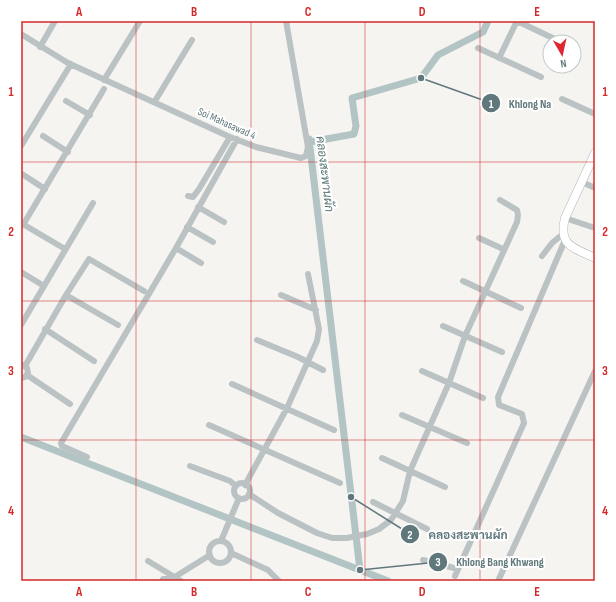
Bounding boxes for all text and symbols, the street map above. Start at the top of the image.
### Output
text: A [75,4,83,20]
text: B [191,4,197,20]
text: C [305,4,312,20]
text: D [419,4,426,20]
text: E [534,4,540,20]
north arrow [542,34,582,74]
text: N [559,57,567,70]
text: 1 [8,84,14,100]
text: 1 [602,84,608,100]
callout: Khlong Na [481,91,560,115]
text: 1 [489,97,494,112]
text: Khlong Na [509,97,551,112]
street label: Soi Mahasawad 4 [196,105,258,142]
water label: คลองสะพานผัก [312,135,337,213]
text: 2 [8,224,14,240]
text: 2 [602,224,608,240]
text: 3 [8,363,14,379]
text: 3 [602,363,608,379]
text: 4 [8,503,14,519]
text: 4 [602,503,608,519]
callout: คลองสะพานผัก [400,522,515,546]
text: 2 [407,528,413,543]
text: คลองสะพานผัก [428,528,508,543]
callout: Khlong Bang Khwang [428,550,552,574]
text: 3 [435,555,441,570]
text: Khlong Bang Khwang [456,555,544,570]
text: A [75,584,83,600]
text: B [191,584,197,600]
text: C [305,584,312,600]
text: D [419,584,426,600]
text: E [534,584,540,600]

